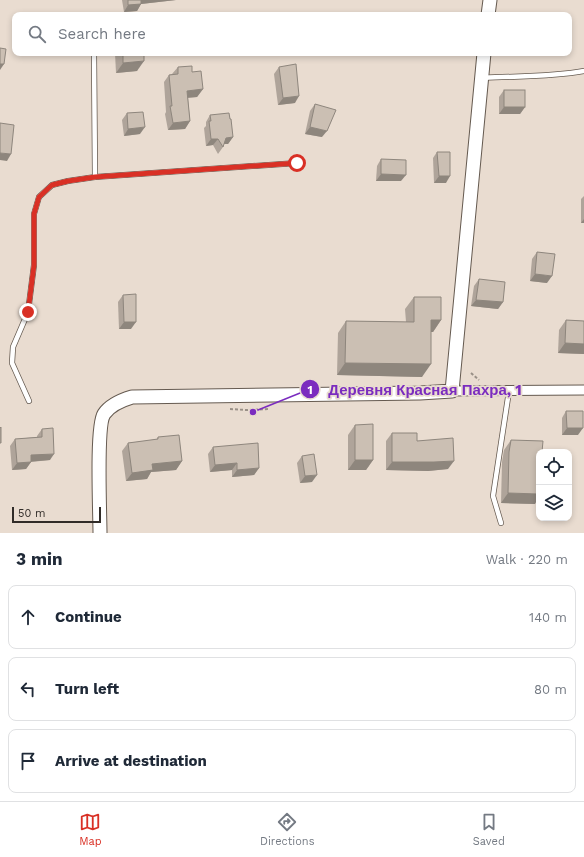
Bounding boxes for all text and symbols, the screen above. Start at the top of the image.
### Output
search box [12,12,572,56]
icon: search [26,23,48,45]
text: Search here [58,25,146,43]
route start [288,154,306,172]
route end [19,303,37,321]
callout: Деревня Красная Пахра, 1 [300,376,529,403]
text: Деревня Красная Пахра, 1 [328,381,522,399]
text: 1 [307,383,313,397]
map controls [536,449,572,521]
button: locate [536,449,572,485]
button: layers [536,485,572,521]
scale bar [12,505,101,524]
text: 50 m [18,507,45,520]
text: 3 min [16,549,62,569]
text: Walk · 220 m [486,552,568,567]
icon: ahead [17,606,39,628]
text: Continue [55,608,122,626]
text: 140 m [529,610,567,625]
icon: left [17,678,39,700]
text: Turn left [55,680,119,698]
text: 80 m [534,682,567,697]
icon: arrive [17,750,39,772]
text: Arrive at destination [55,752,207,770]
tab: Map [79,811,102,848]
tab: Directions [260,811,314,848]
tab: Saved [473,811,505,848]

